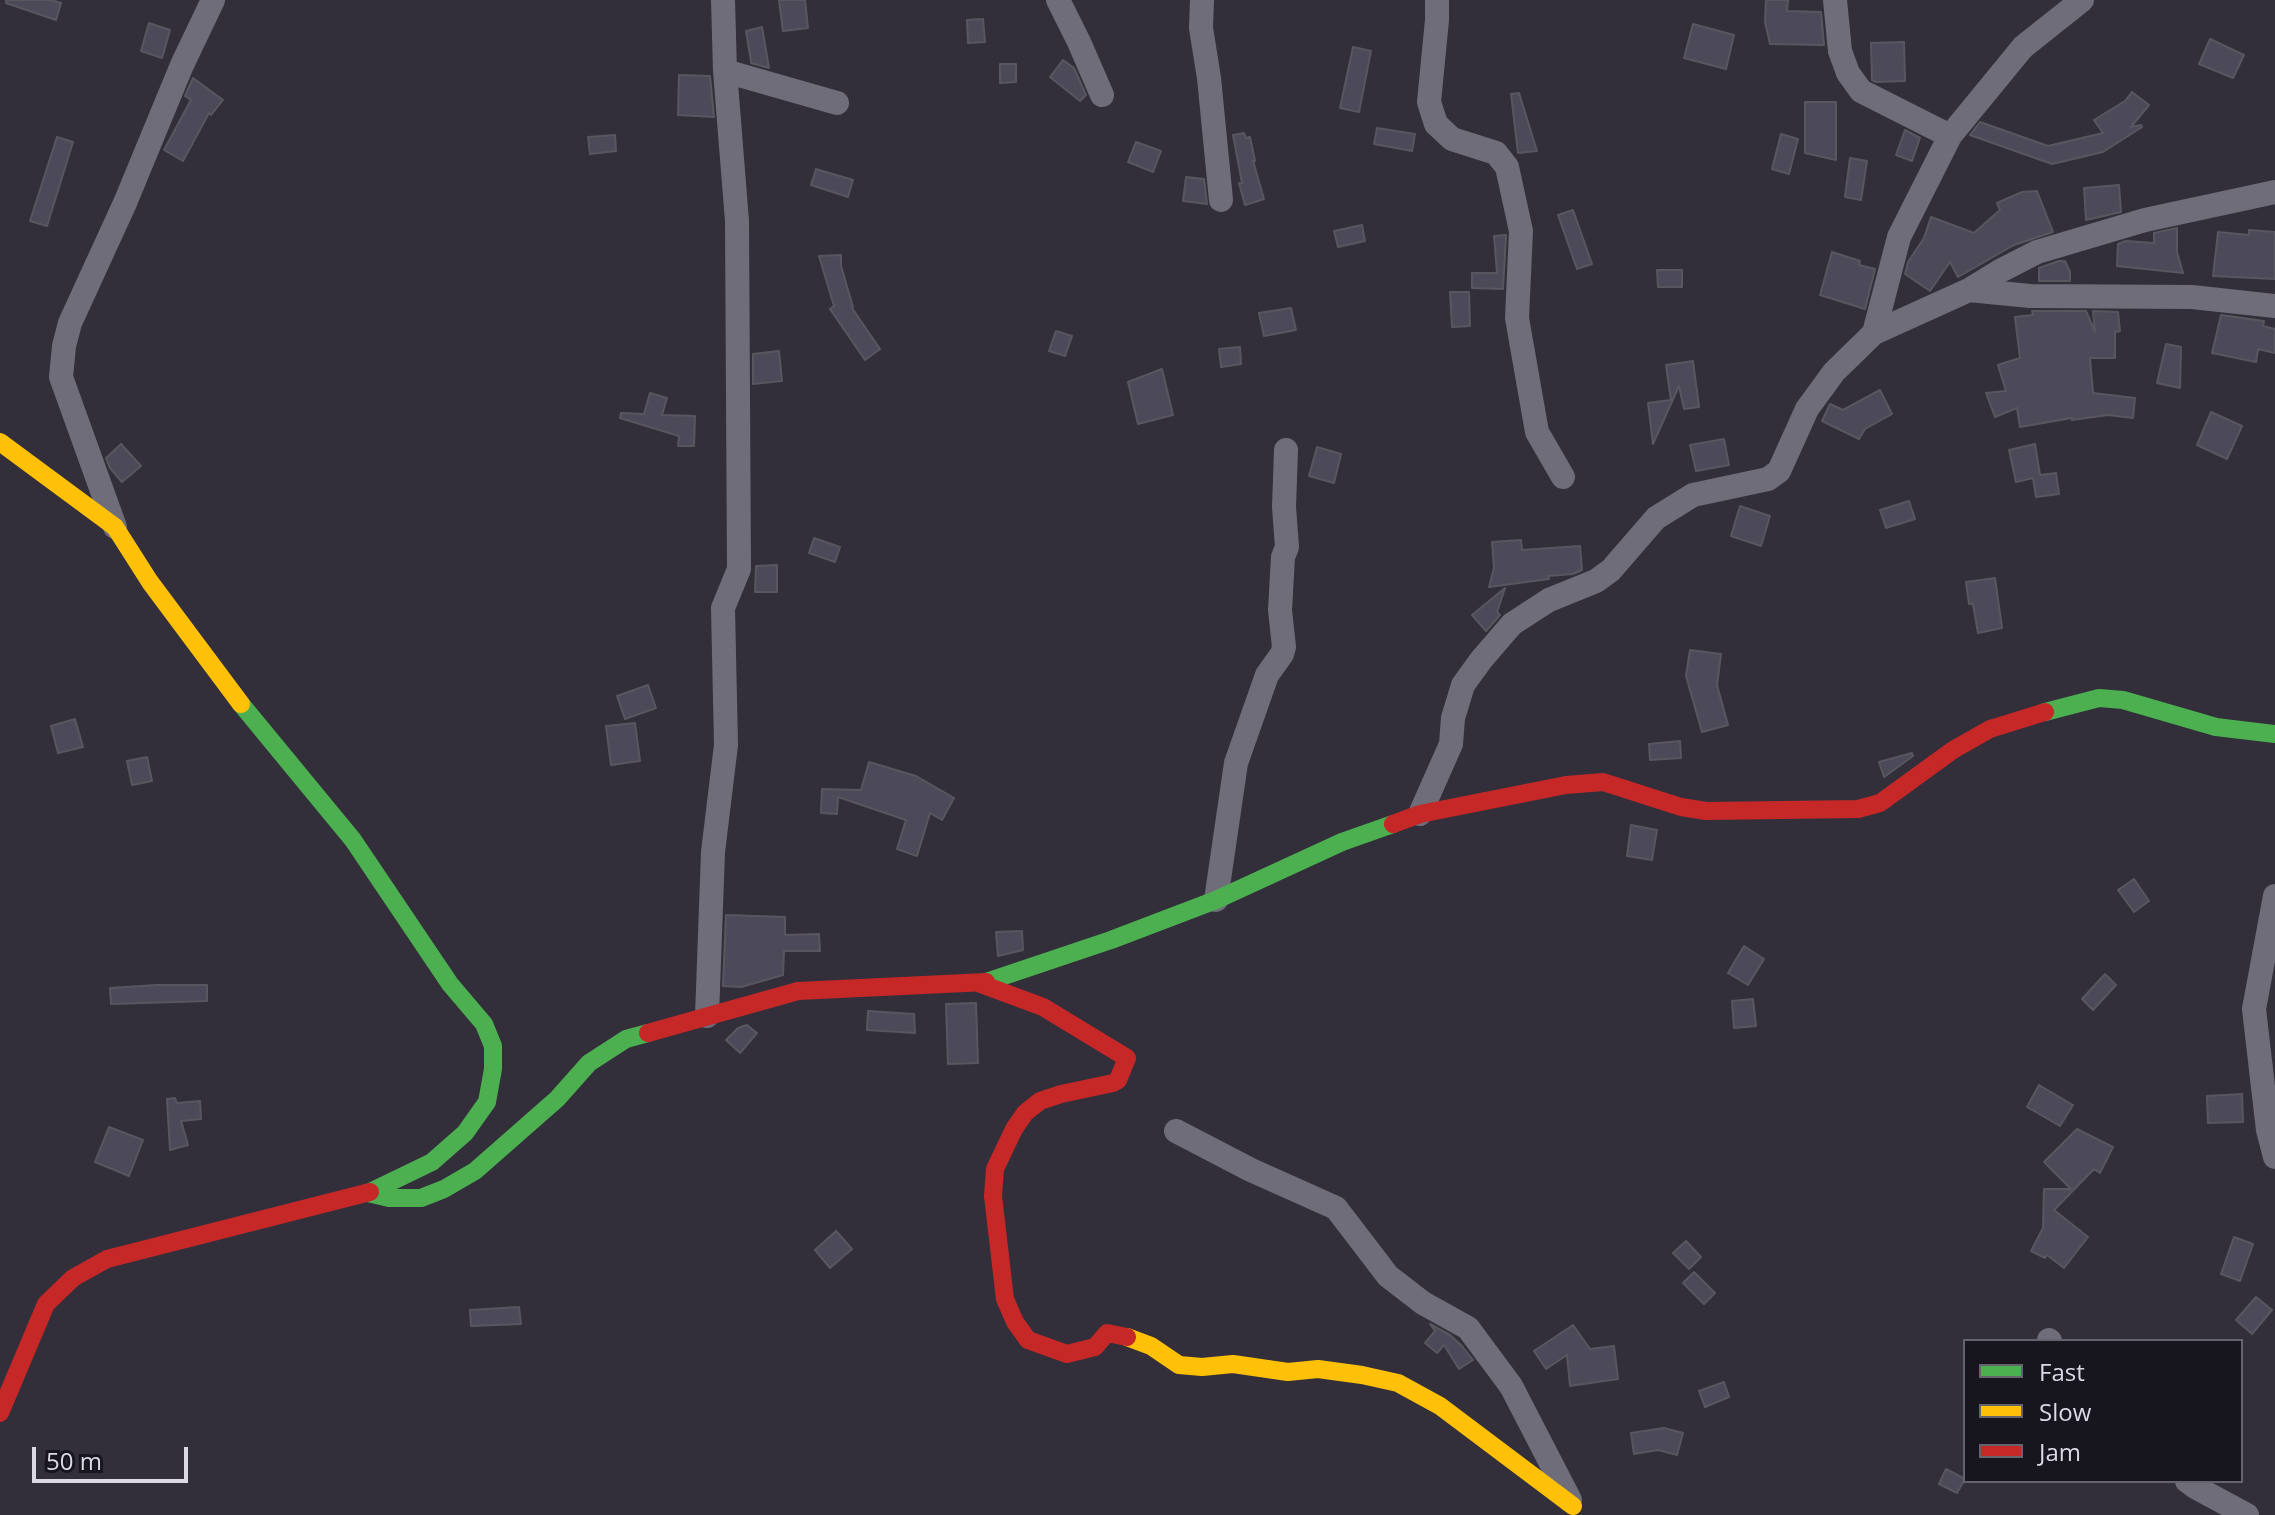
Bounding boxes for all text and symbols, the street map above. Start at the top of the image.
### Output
legend [1963,1339,2243,1483]
text: Fast [2039,1355,2085,1388]
text: Slow [2039,1395,2091,1428]
scale bar [36,1431,192,1481]
text: Jam [2039,1435,2081,1468]
text: 50 m [46,1444,102,1477]

